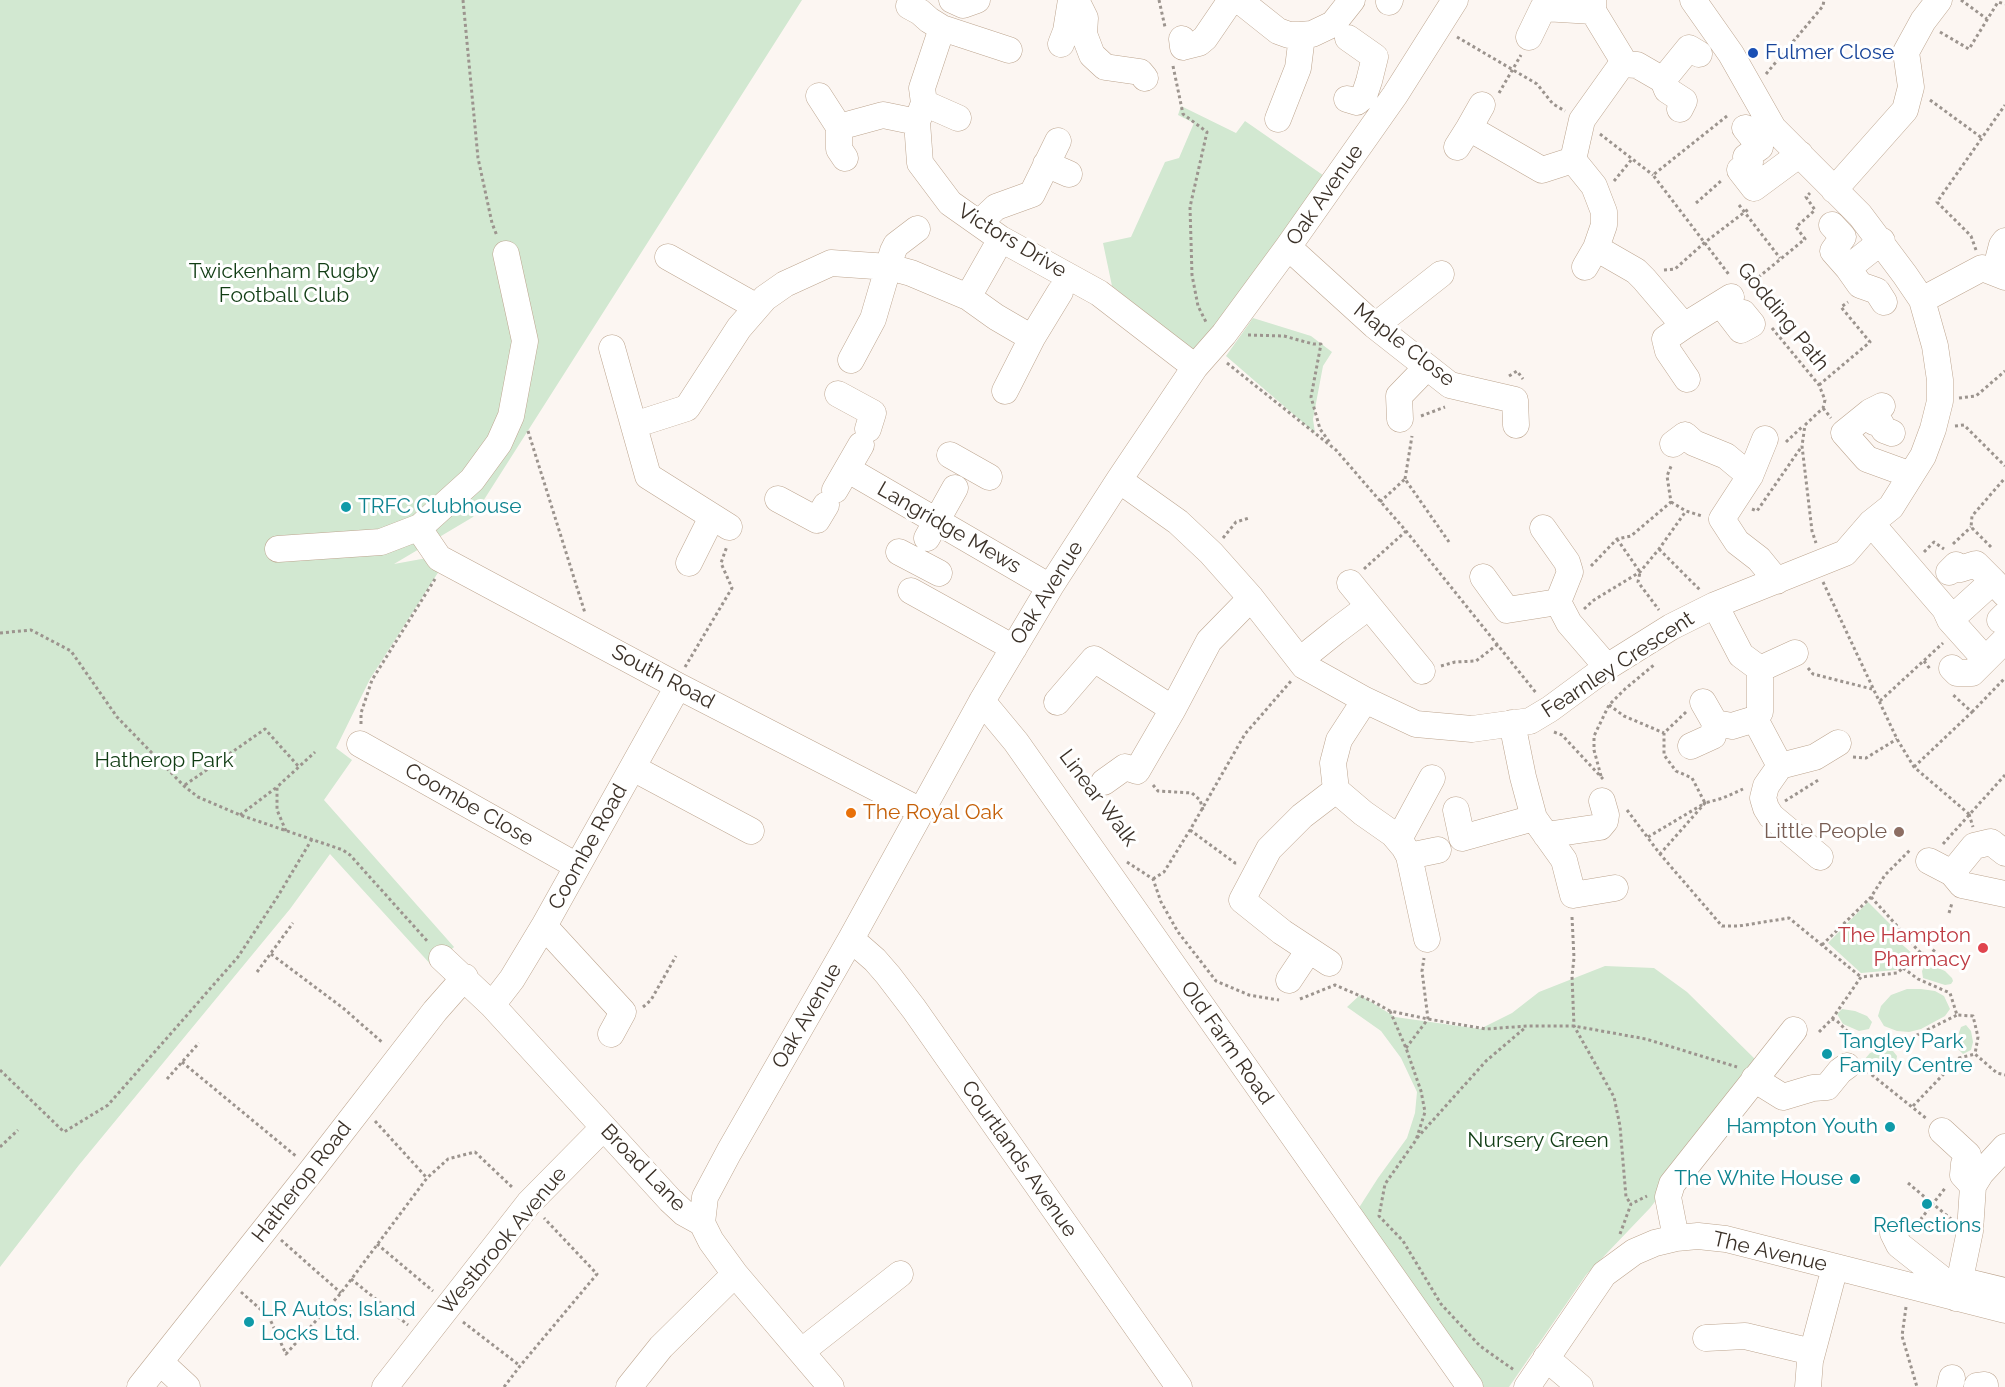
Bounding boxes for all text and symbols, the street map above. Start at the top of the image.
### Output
place label: Fulmer Close [1765,40,1894,66]
marker: Fulmer Close [1746,46,1760,60]
street label: Oak Avenue [1281,140,1369,250]
street label: Victors Drive [953,199,1071,283]
street label: Godding Path [1732,258,1834,376]
park label: Twickenham Rugby Football Club [189,259,379,309]
street label: Maple Close [1348,298,1460,392]
street label: Langridge Mews [873,477,1025,579]
place label: TRFC Clubhouse [358,494,522,520]
marker: TRFC Clubhouse [339,500,353,514]
street label: Oak Avenue [1005,537,1089,649]
street label: Fearnley Crescent [1537,606,1699,724]
street label: South Road [607,639,719,715]
street label: Linear Walk [1053,745,1143,851]
park label: Hatherop Park [94,748,234,774]
street label: Coombe Close [400,758,538,852]
street label: Coombe Road [543,780,633,914]
place label: The Royal Oak [863,800,1003,826]
marker: The Royal Oak [844,806,858,820]
place label: Little People [1764,819,1887,845]
marker: Little People [1892,825,1906,839]
place label: The Hampton Pharmacy [1838,923,1971,973]
marker: The Hampton Pharmacy [1976,941,1990,955]
street label: Oak Avenue [767,959,847,1073]
street label: Old Farm Road [1175,976,1279,1110]
place label: Tangley Park Family Centre [1839,1029,1973,1079]
marker: Tangley Park Family Centre [1820,1047,1834,1061]
street label: Courtlands Avenue [955,1076,1083,1242]
place label: Hampton Youth [1726,1114,1878,1140]
street label: Hatherop Road [247,1116,357,1248]
street label: Broad Lane [595,1119,691,1217]
marker: Hampton Youth [1883,1120,1897,1134]
park label: Nursery Green [1467,1128,1609,1154]
street label: Westbrook Avenue [434,1162,572,1320]
place label: The White House [1674,1166,1843,1192]
marker: The White House [1848,1172,1862,1186]
marker: Reflections [1920,1197,1934,1211]
place label: Reflections [1873,1213,1981,1239]
street label: The Avenue [1710,1227,1830,1277]
place label: LR Autos; Island Locks Ltd. [261,1297,416,1347]
marker: LR Autos; Island Locks Ltd. [242,1315,256,1329]

